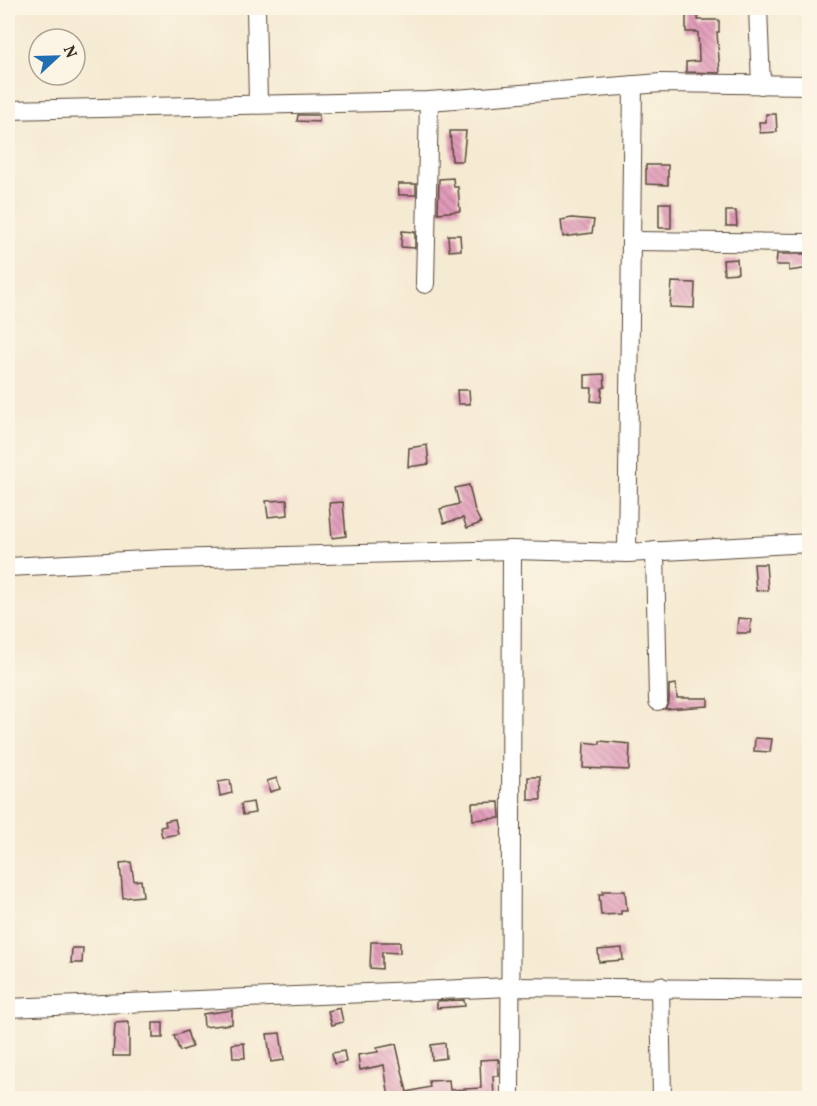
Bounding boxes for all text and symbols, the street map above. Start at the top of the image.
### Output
north arrow [27,27,87,87]
text: N [57,43,82,62]

